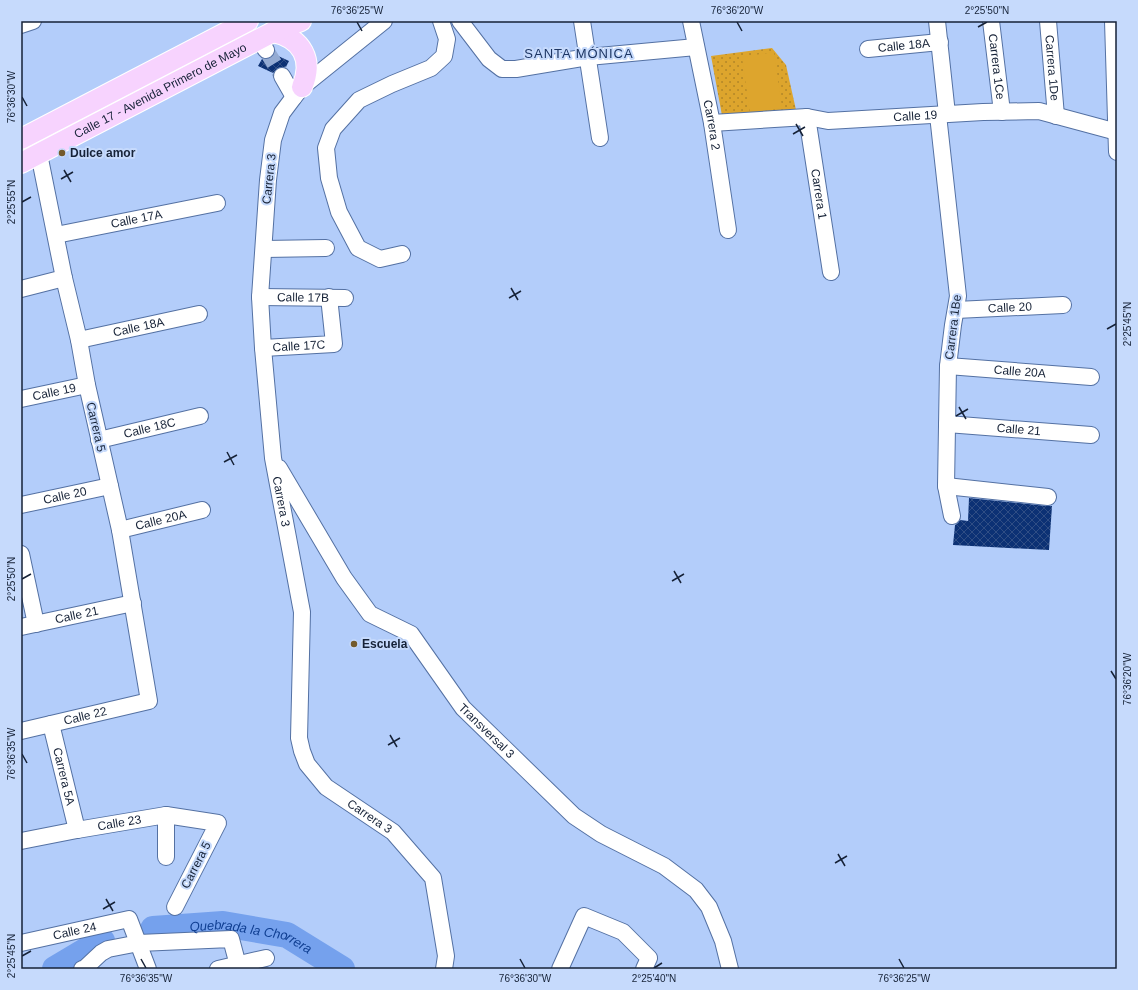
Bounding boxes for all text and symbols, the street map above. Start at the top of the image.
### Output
text: 76°36'25"W [331,5,384,16]
text: 76°36'20"W [711,5,764,16]
text: 2°25'50"N [965,5,1009,16]
street label: Carrera 1Ce [986,33,1007,101]
street label: Carrera 1De [1042,34,1062,102]
street label: Calle 18A [877,36,930,55]
street label: Calle 17 - Avenida Primero de Mayo [72,40,249,141]
district label: SANTA MÓNICA [524,46,634,61]
text: 76°36'30"W [6,70,17,123]
street label: Carrera 2 [700,99,723,151]
street label: Calle 19 [893,108,938,124]
place label: Dulce amor [70,146,136,160]
marker: Dulce amor [57,148,67,158]
street label: Carrera 3 [259,153,279,205]
street label: Carrera 1 [808,168,830,221]
text: 2°25'55"N [6,180,17,224]
street label: Calle 17A [109,207,163,231]
street label: Calle 17B [277,290,329,305]
street label: Carrera 1Be [942,293,964,360]
street label: Calle 20 [988,299,1033,316]
text: 2°25'45"N [1122,302,1133,346]
street label: Calle 18A [112,315,166,339]
street label: Calle 17C [272,337,326,354]
street label: Calle 20A [993,363,1046,381]
street label: Calle 19 [31,380,78,403]
street label: Carrera 5 [83,401,109,454]
street label: Calle 18C [122,415,177,441]
street label: Calle 21 [996,421,1042,438]
street label: Carrera 3 [270,475,293,528]
street label: Calle 20 [42,484,88,507]
street label: Calle 20A [134,507,188,533]
text: 2°25'50"N [6,557,17,601]
street label: Calle 21 [54,604,100,627]
place label: Escuela [362,637,408,651]
marker: Escuela [349,639,359,649]
text: 76°36'20"W [1122,652,1133,705]
street label: Transversal 3 [456,701,518,761]
street label: Calle 22 [62,704,109,728]
text: 76°36'35"W [6,727,17,780]
street label: Carrera 5A [50,746,78,807]
street label: Carrera 3 [345,796,395,836]
street label: Calle 23 [96,812,143,833]
street label: Carrera 5 [178,839,214,891]
water label: Quebrada la Chorrera [189,917,315,957]
street label: Calle 24 [52,919,98,943]
text: 2°25'45"N [6,934,17,978]
text: 76°36'35"W [120,973,173,984]
text: 76°36'30"W [499,973,552,984]
text: 2°25'40"N [632,973,676,984]
text: 76°36'25"W [878,973,931,984]

